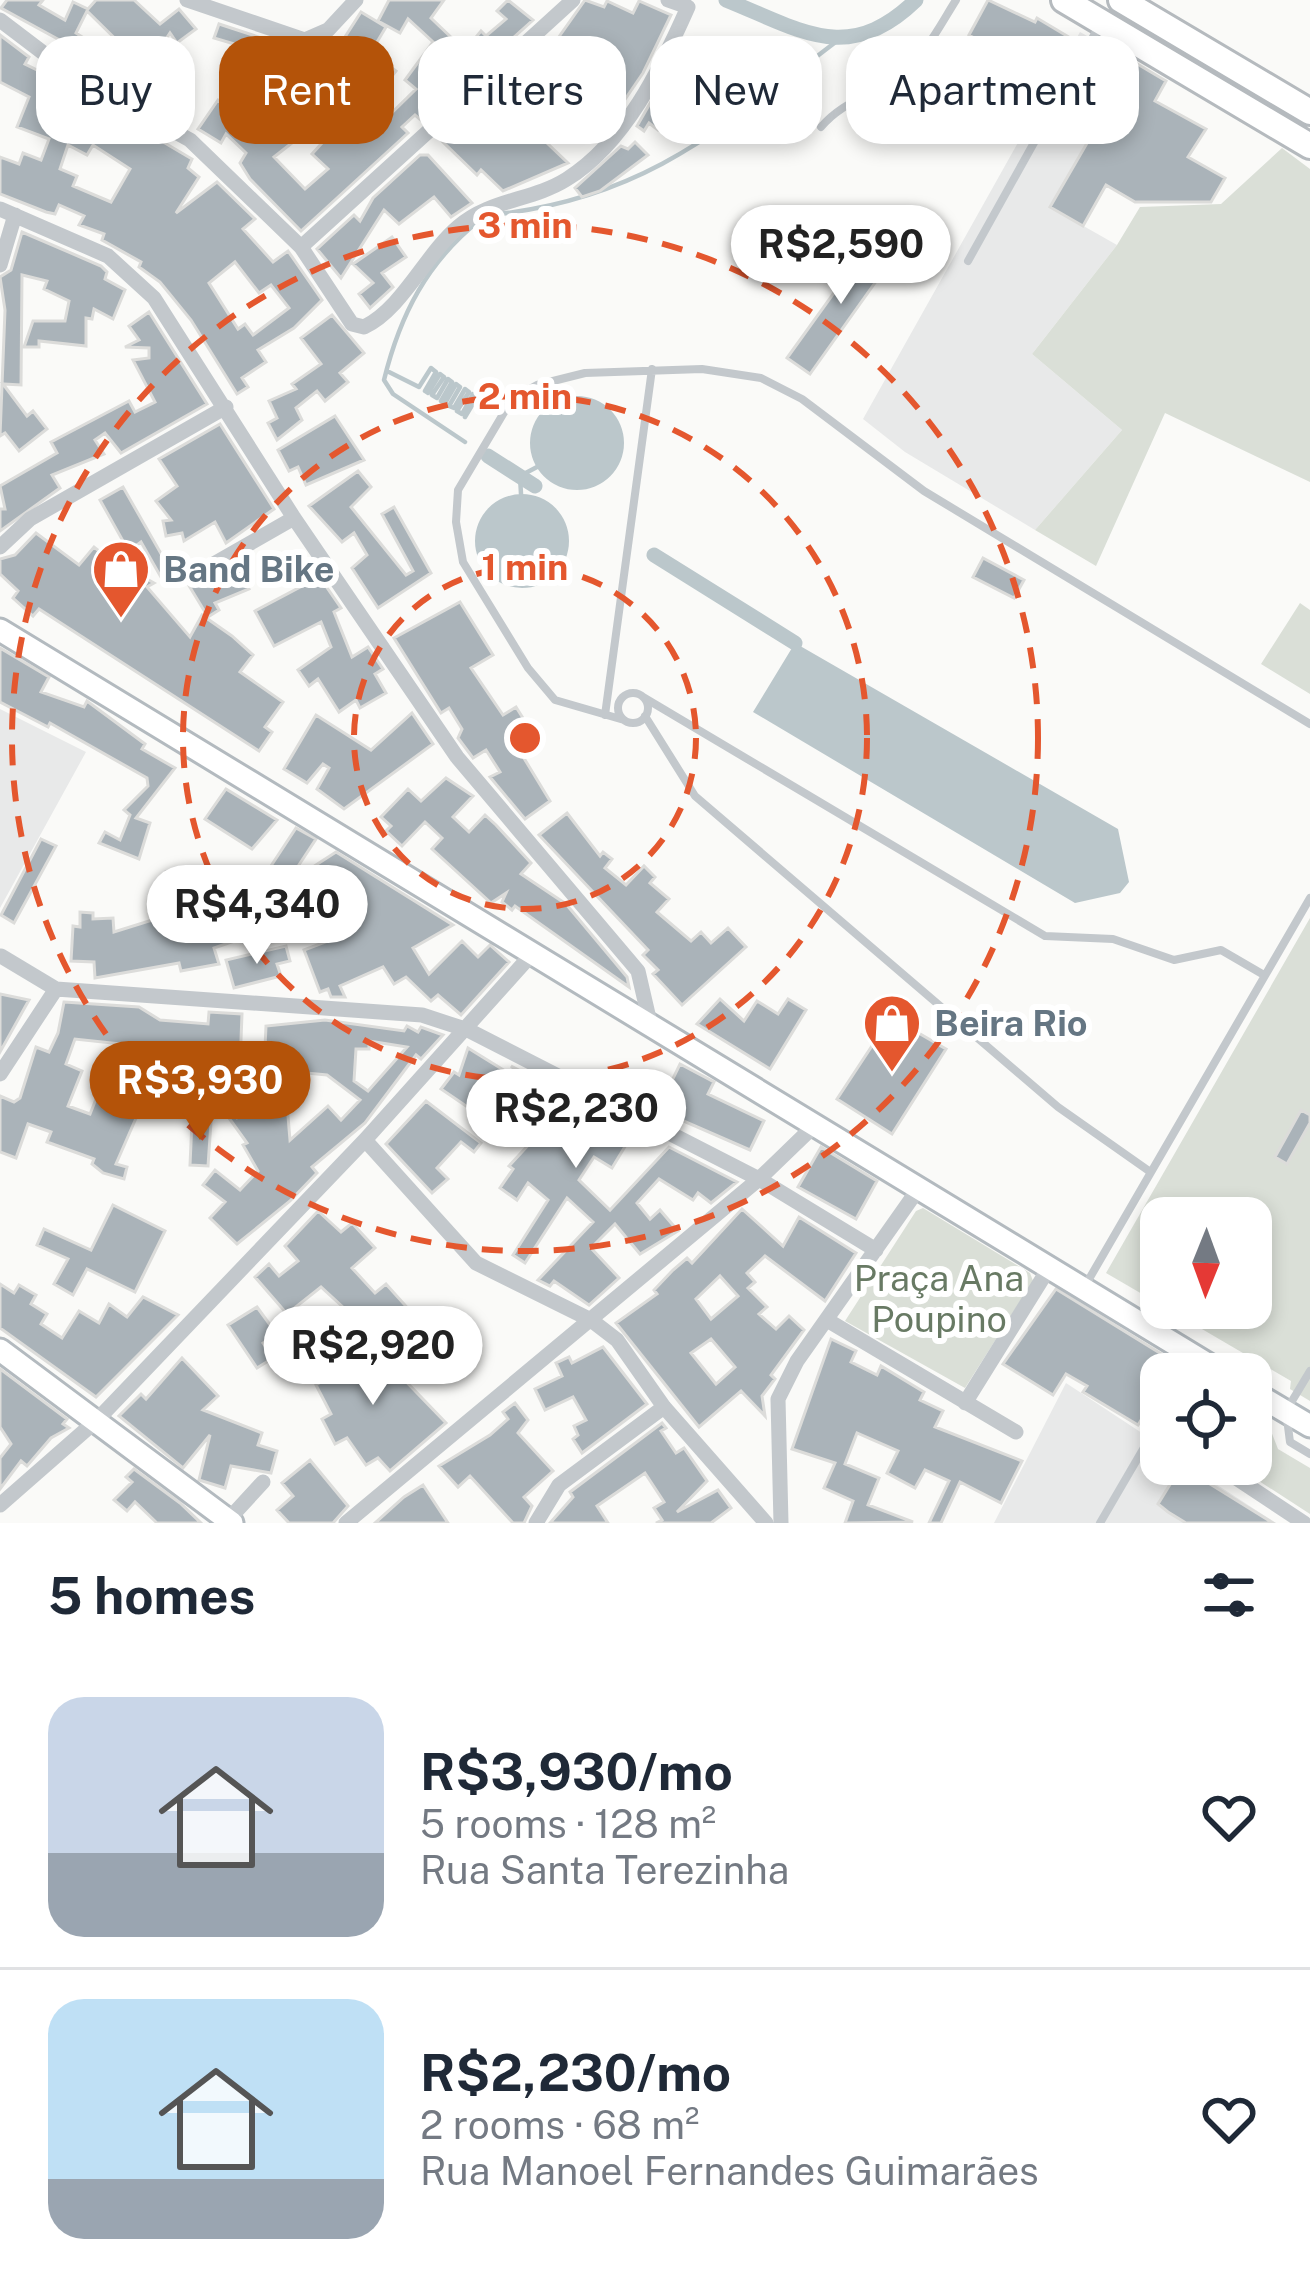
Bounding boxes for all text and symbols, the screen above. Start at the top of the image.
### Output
chip: Buy [36,36,195,144]
chip: Rent [219,36,394,144]
chip: Filters [418,36,626,144]
chip: New [650,36,822,144]
chip: Apartment [846,36,1139,144]
text: 3 min [477,204,573,246]
pin: R$2,590 [730,205,952,307]
text: R$2,590 [758,221,924,267]
text: 2 min [478,375,572,417]
shop icon: Band Bike [90,538,152,620]
text: 1 min [482,546,568,588]
place label: Band Bike [163,548,334,590]
centre of rings [504,717,546,759]
pin: R$4,340 [146,865,368,967]
text: R$4,340 [174,881,340,927]
shop icon: Beira Rio [861,992,923,1074]
place label: Beira Rio [934,1002,1088,1044]
pin: R$3,930 [89,1041,311,1143]
text: R$3,930 [117,1057,283,1103]
pin: R$2,230 [465,1069,687,1171]
text: R$2,230 [493,1085,659,1131]
north arrow [1140,1197,1272,1329]
map controls [1140,1197,1272,1485]
park label: Praça Ana Poupino [854,1257,1024,1340]
pin: R$2,920 [262,1306,484,1408]
text: R$2,920 [291,1322,455,1368]
button: locate [1140,1353,1272,1485]
icon: filters [1196,1562,1262,1628]
text: 5 homes [48,1566,255,1625]
text: R$3,930/mo [420,1742,733,1801]
icon: home [144,1745,288,1889]
icon: heart [1196,1784,1262,1850]
text: 5 rooms · 128 m² [420,1801,716,1847]
text: Rua Santa Terezinha [420,1847,789,1893]
text: R$2,230/mo [420,2043,731,2102]
icon: home [144,2047,288,2191]
icon: heart [1196,2086,1262,2152]
text: 2 rooms · 68 m² [420,2102,699,2148]
text: Rua Manoel Fernandes Guimarães [420,2148,1039,2194]

